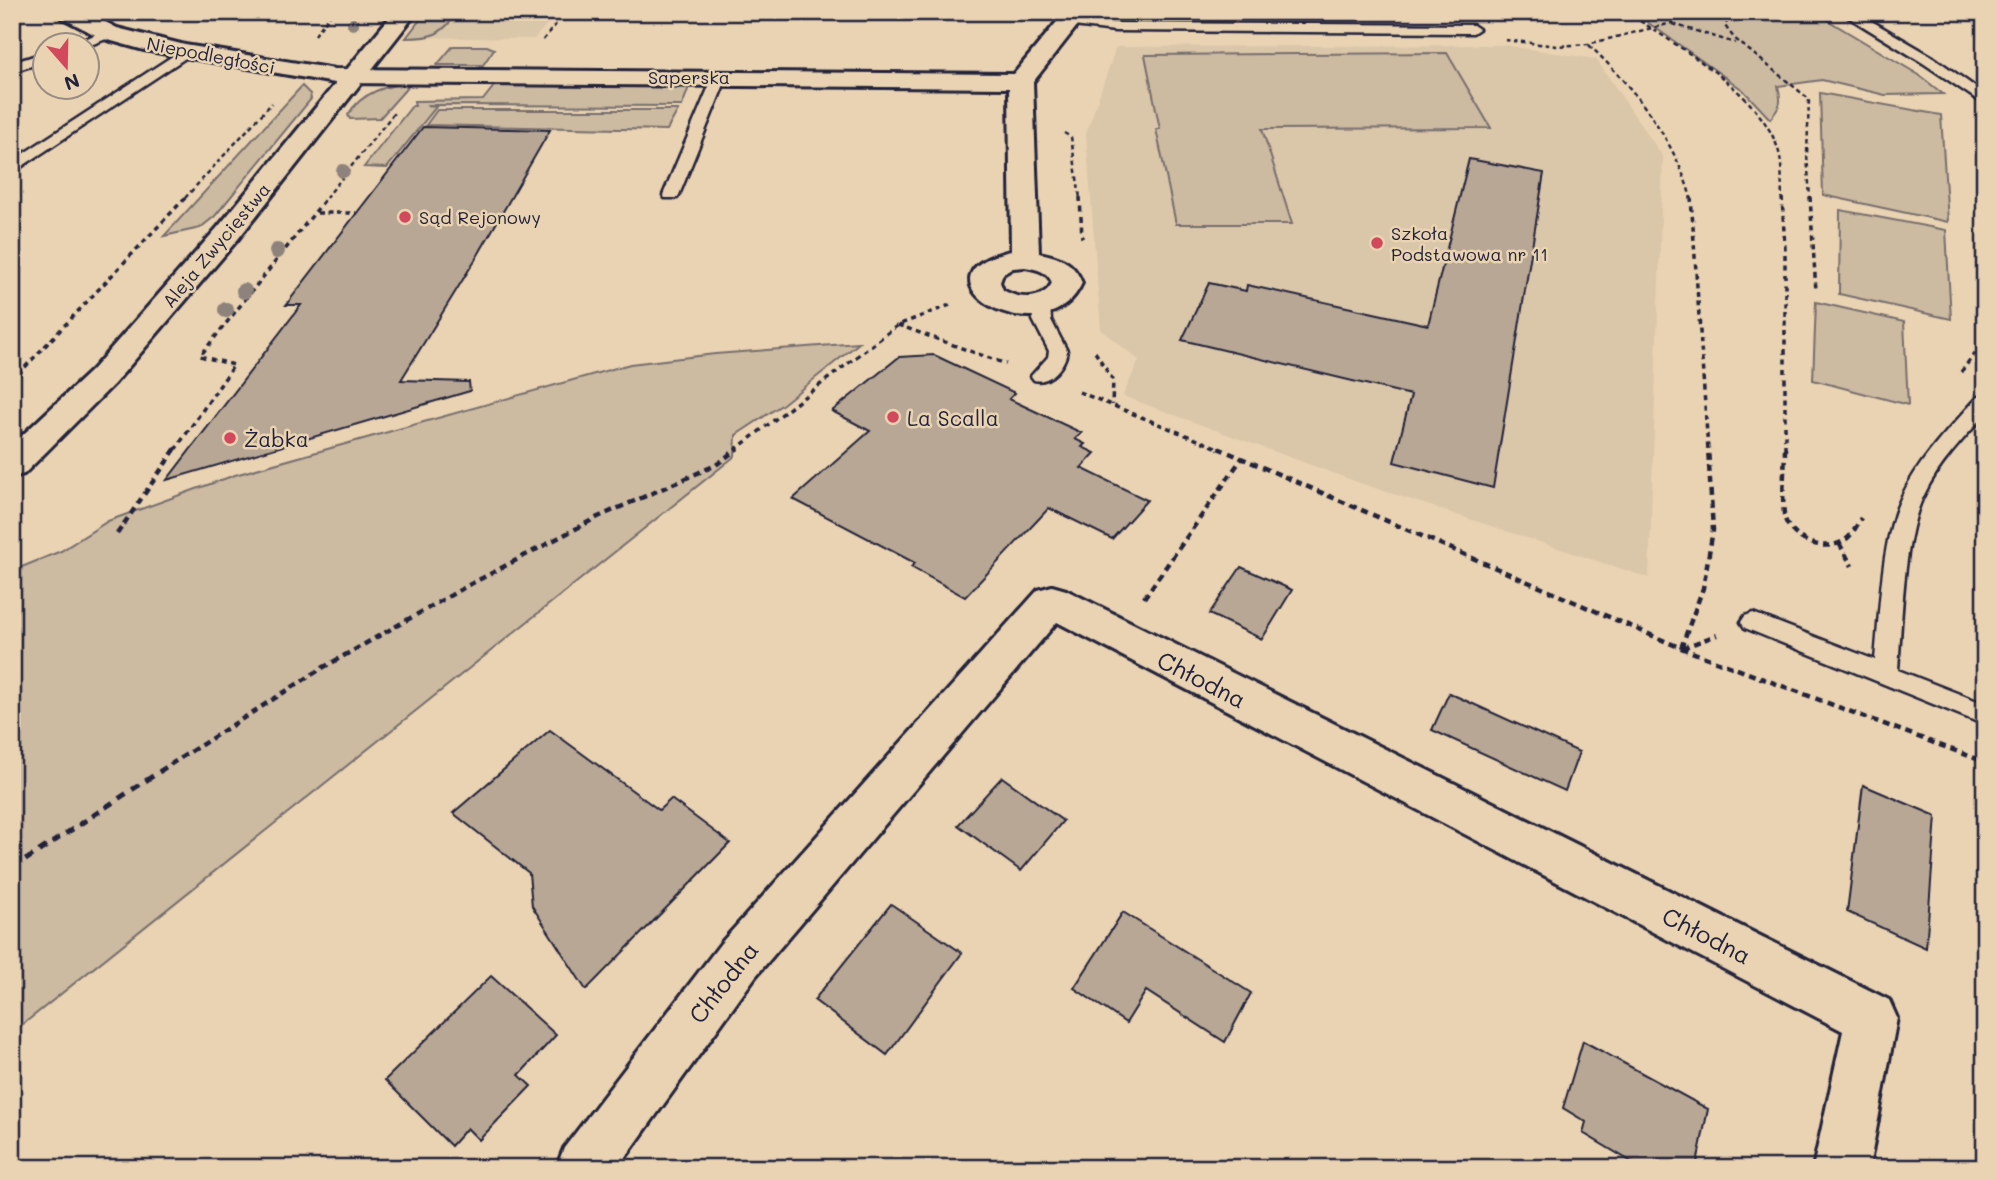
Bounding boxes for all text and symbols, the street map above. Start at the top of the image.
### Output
street label: Niepodległości [145,31,277,79]
north arrow [32,32,102,102]
street label: Saperska [648,65,730,89]
text: N [61,68,83,97]
street label: Aleja Zwycięstwa [157,178,275,312]
place label: Sąd Rejonowy [419,205,541,229]
marker: Sąd Rejonowy [397,209,413,225]
place label: Szkoła Podstawowa nr 11 [1391,221,1548,266]
marker: Szkoła Podstawowa nr 11 [1369,235,1385,251]
place label: La Scalla [907,404,999,431]
marker: La Scalla [885,409,901,425]
place label: Żabka [244,425,309,452]
marker: Żabka [222,430,238,446]
street label: Chłodna [1152,643,1252,715]
street label: Chłodna [1657,899,1757,971]
street label: Chłodna [681,935,765,1029]

